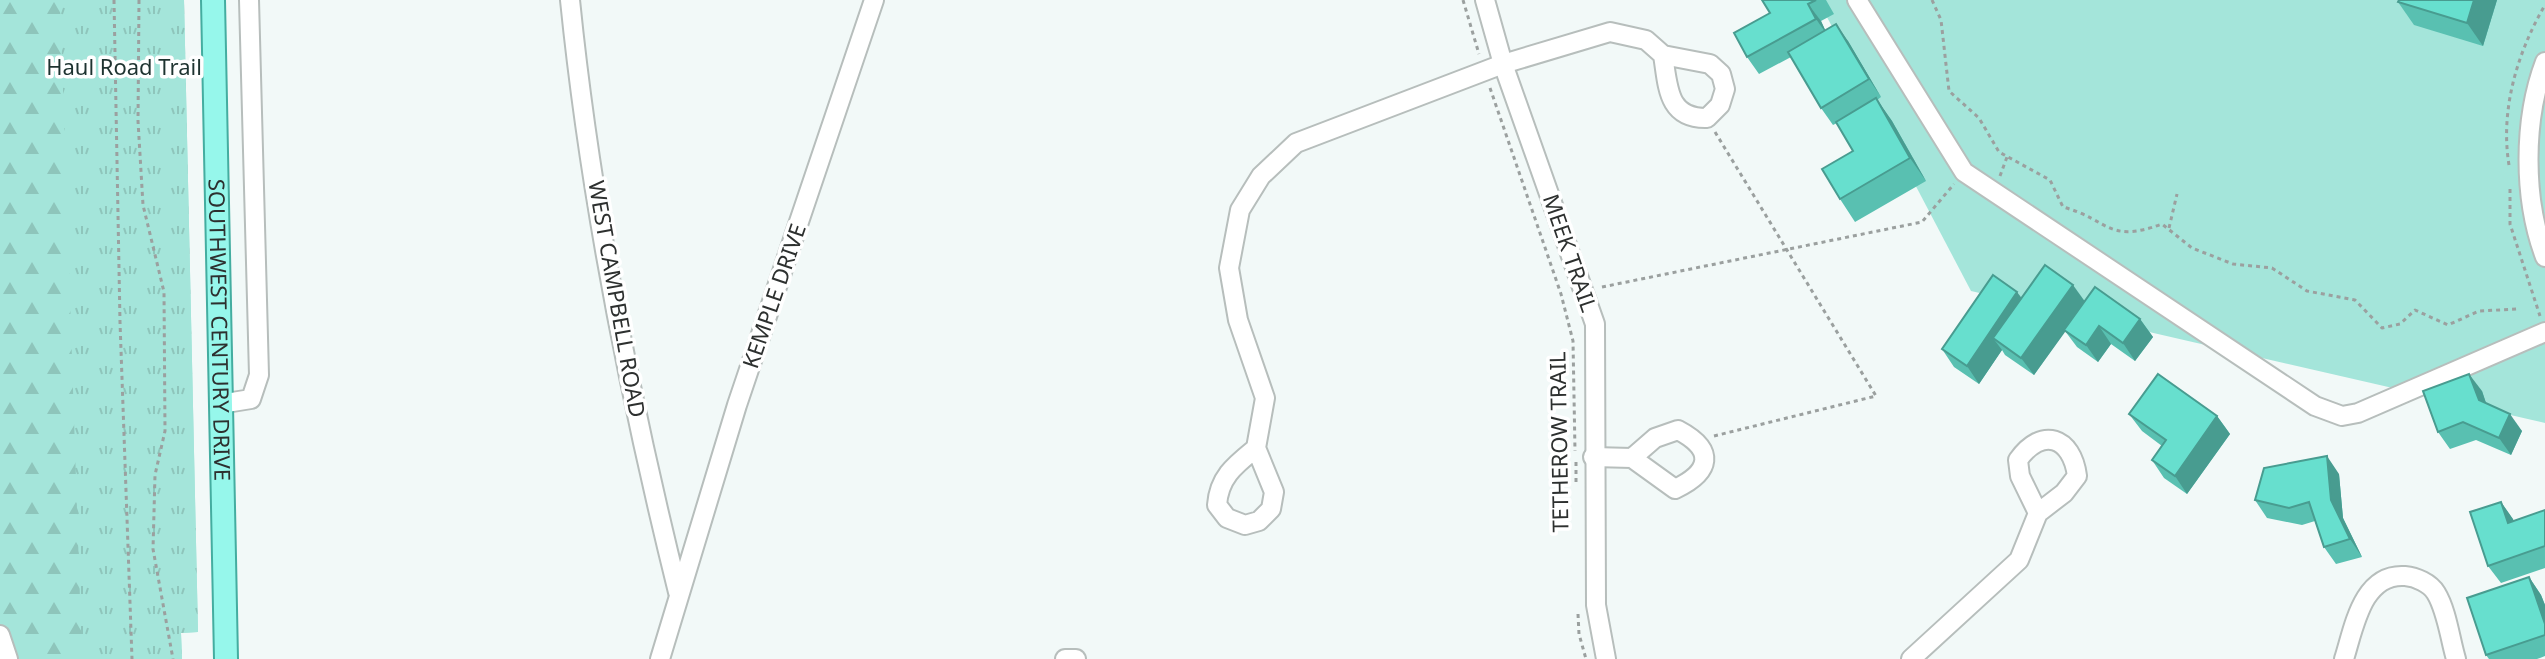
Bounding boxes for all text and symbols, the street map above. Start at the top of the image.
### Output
park label: Haul Road Trail [46,51,202,81]
street label: SOUTHWEST CENTURY DRIVE [203,178,238,481]
street label: WEST CAMPBELL ROAD [582,178,654,420]
street label: MEEK TRAIL [1537,190,1605,316]
street label: KEMPLE DRIVE [734,219,812,372]
street label: TETHEROW TRAIL [1541,351,1575,533]

